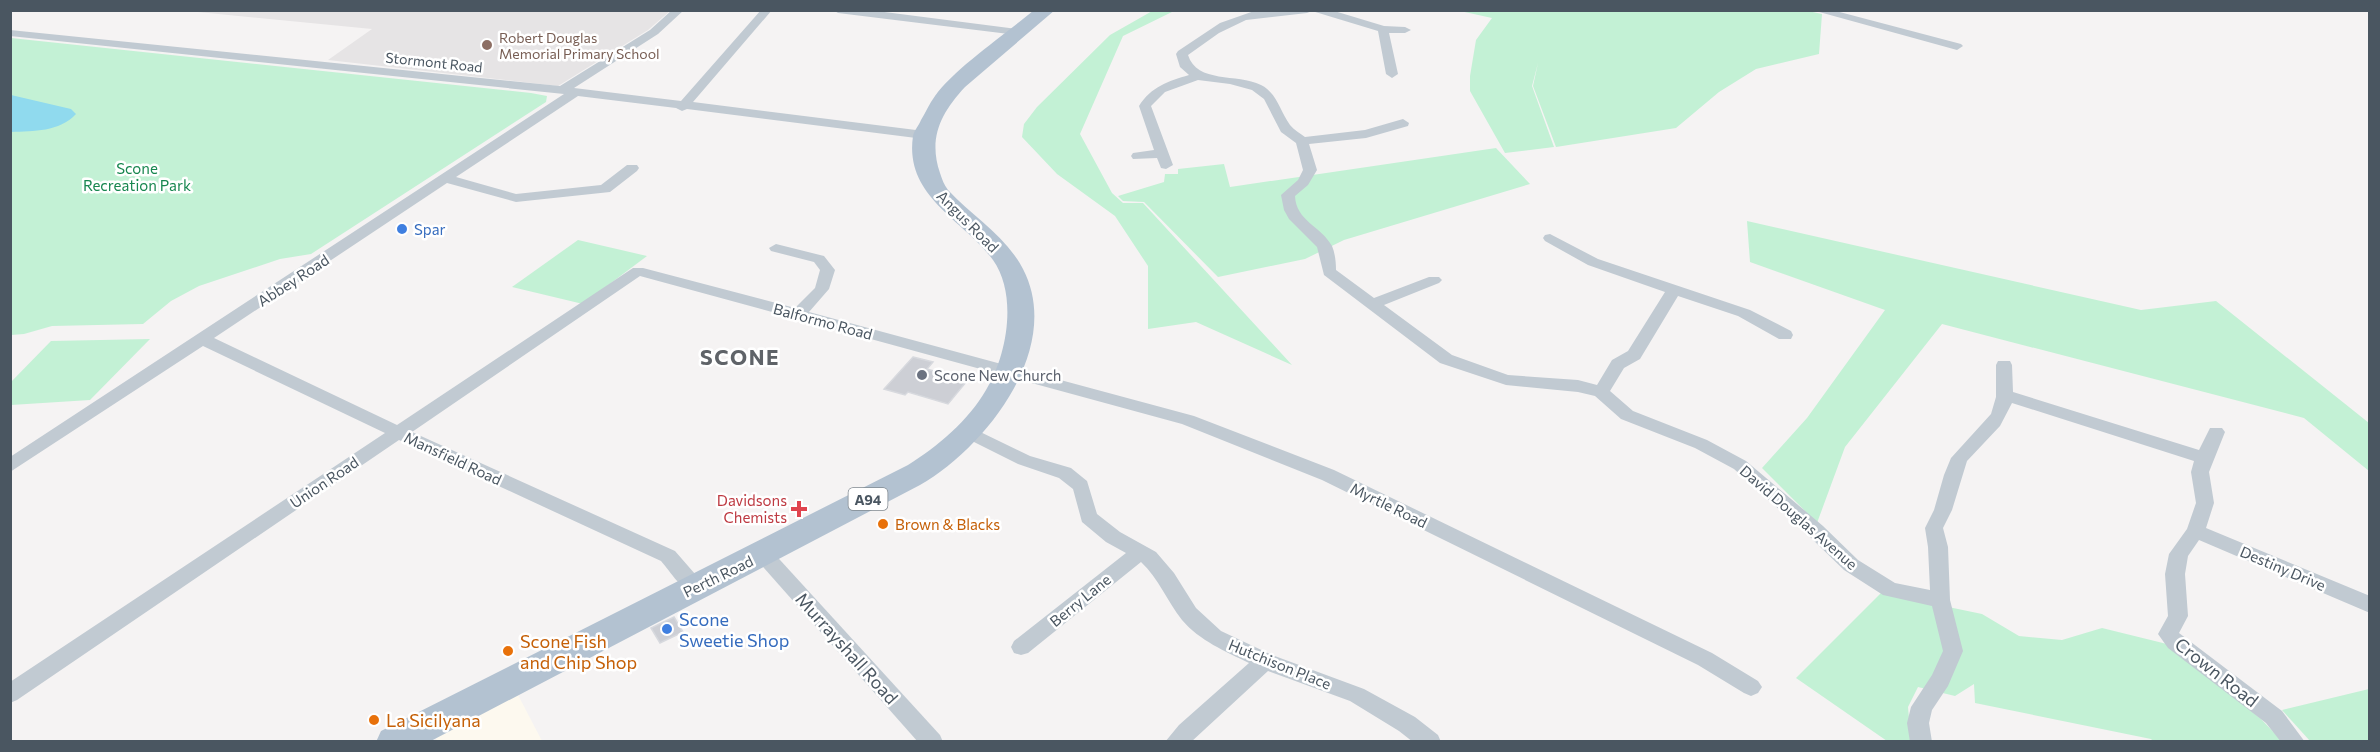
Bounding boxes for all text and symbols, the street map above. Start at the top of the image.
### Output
place label: Robert Douglas Memorial Primary School [499,29,660,62]
marker: Robert Douglas Memorial Primary School [480,38,494,52]
street label: Stormont Road [385,48,483,76]
park label: Scone Recreation Park [83,159,191,194]
street label: Angus Road [933,186,1003,256]
place label: Spar [414,220,446,238]
marker: Spar [395,222,409,236]
street label: Abbey Road [254,250,332,310]
street label: Balformo Road [771,299,875,343]
district label: SCONE [700,344,780,369]
place label: Scone New Church [934,366,1061,384]
marker: Scone New Church [915,368,929,382]
street label: Mansfield Road [401,428,505,488]
street label: Union Road [286,452,362,512]
street label: David Douglas Avenue [1737,461,1861,573]
street label: Myrtle Road [1348,479,1430,531]
road number: A94 [848,488,888,510]
place label: Davidsons Chemists [717,491,787,526]
marker: Davidsons Chemists [792,502,806,516]
place label: Brown & Blacks [895,515,1000,533]
marker: Brown & Blacks [876,517,890,531]
street label: Destiny Drive [2238,542,2328,594]
street label: Perth Road [680,551,756,601]
street label: Berry Lane [1046,570,1114,630]
street label: Murrayshall Road [791,588,903,708]
place label: Scone Sweetie Shop [679,608,789,651]
marker: Scone Sweetie Shop [660,622,674,636]
place label: Scone Fish and Chip Shop [520,630,637,673]
street label: Crown Road [2171,633,2263,711]
street label: Hutchison Place [1226,635,1334,693]
marker: Scone Fish and Chip Shop [501,644,515,658]
place label: La Sicilyana [386,709,481,731]
marker: La Sicilyana [367,713,381,727]

